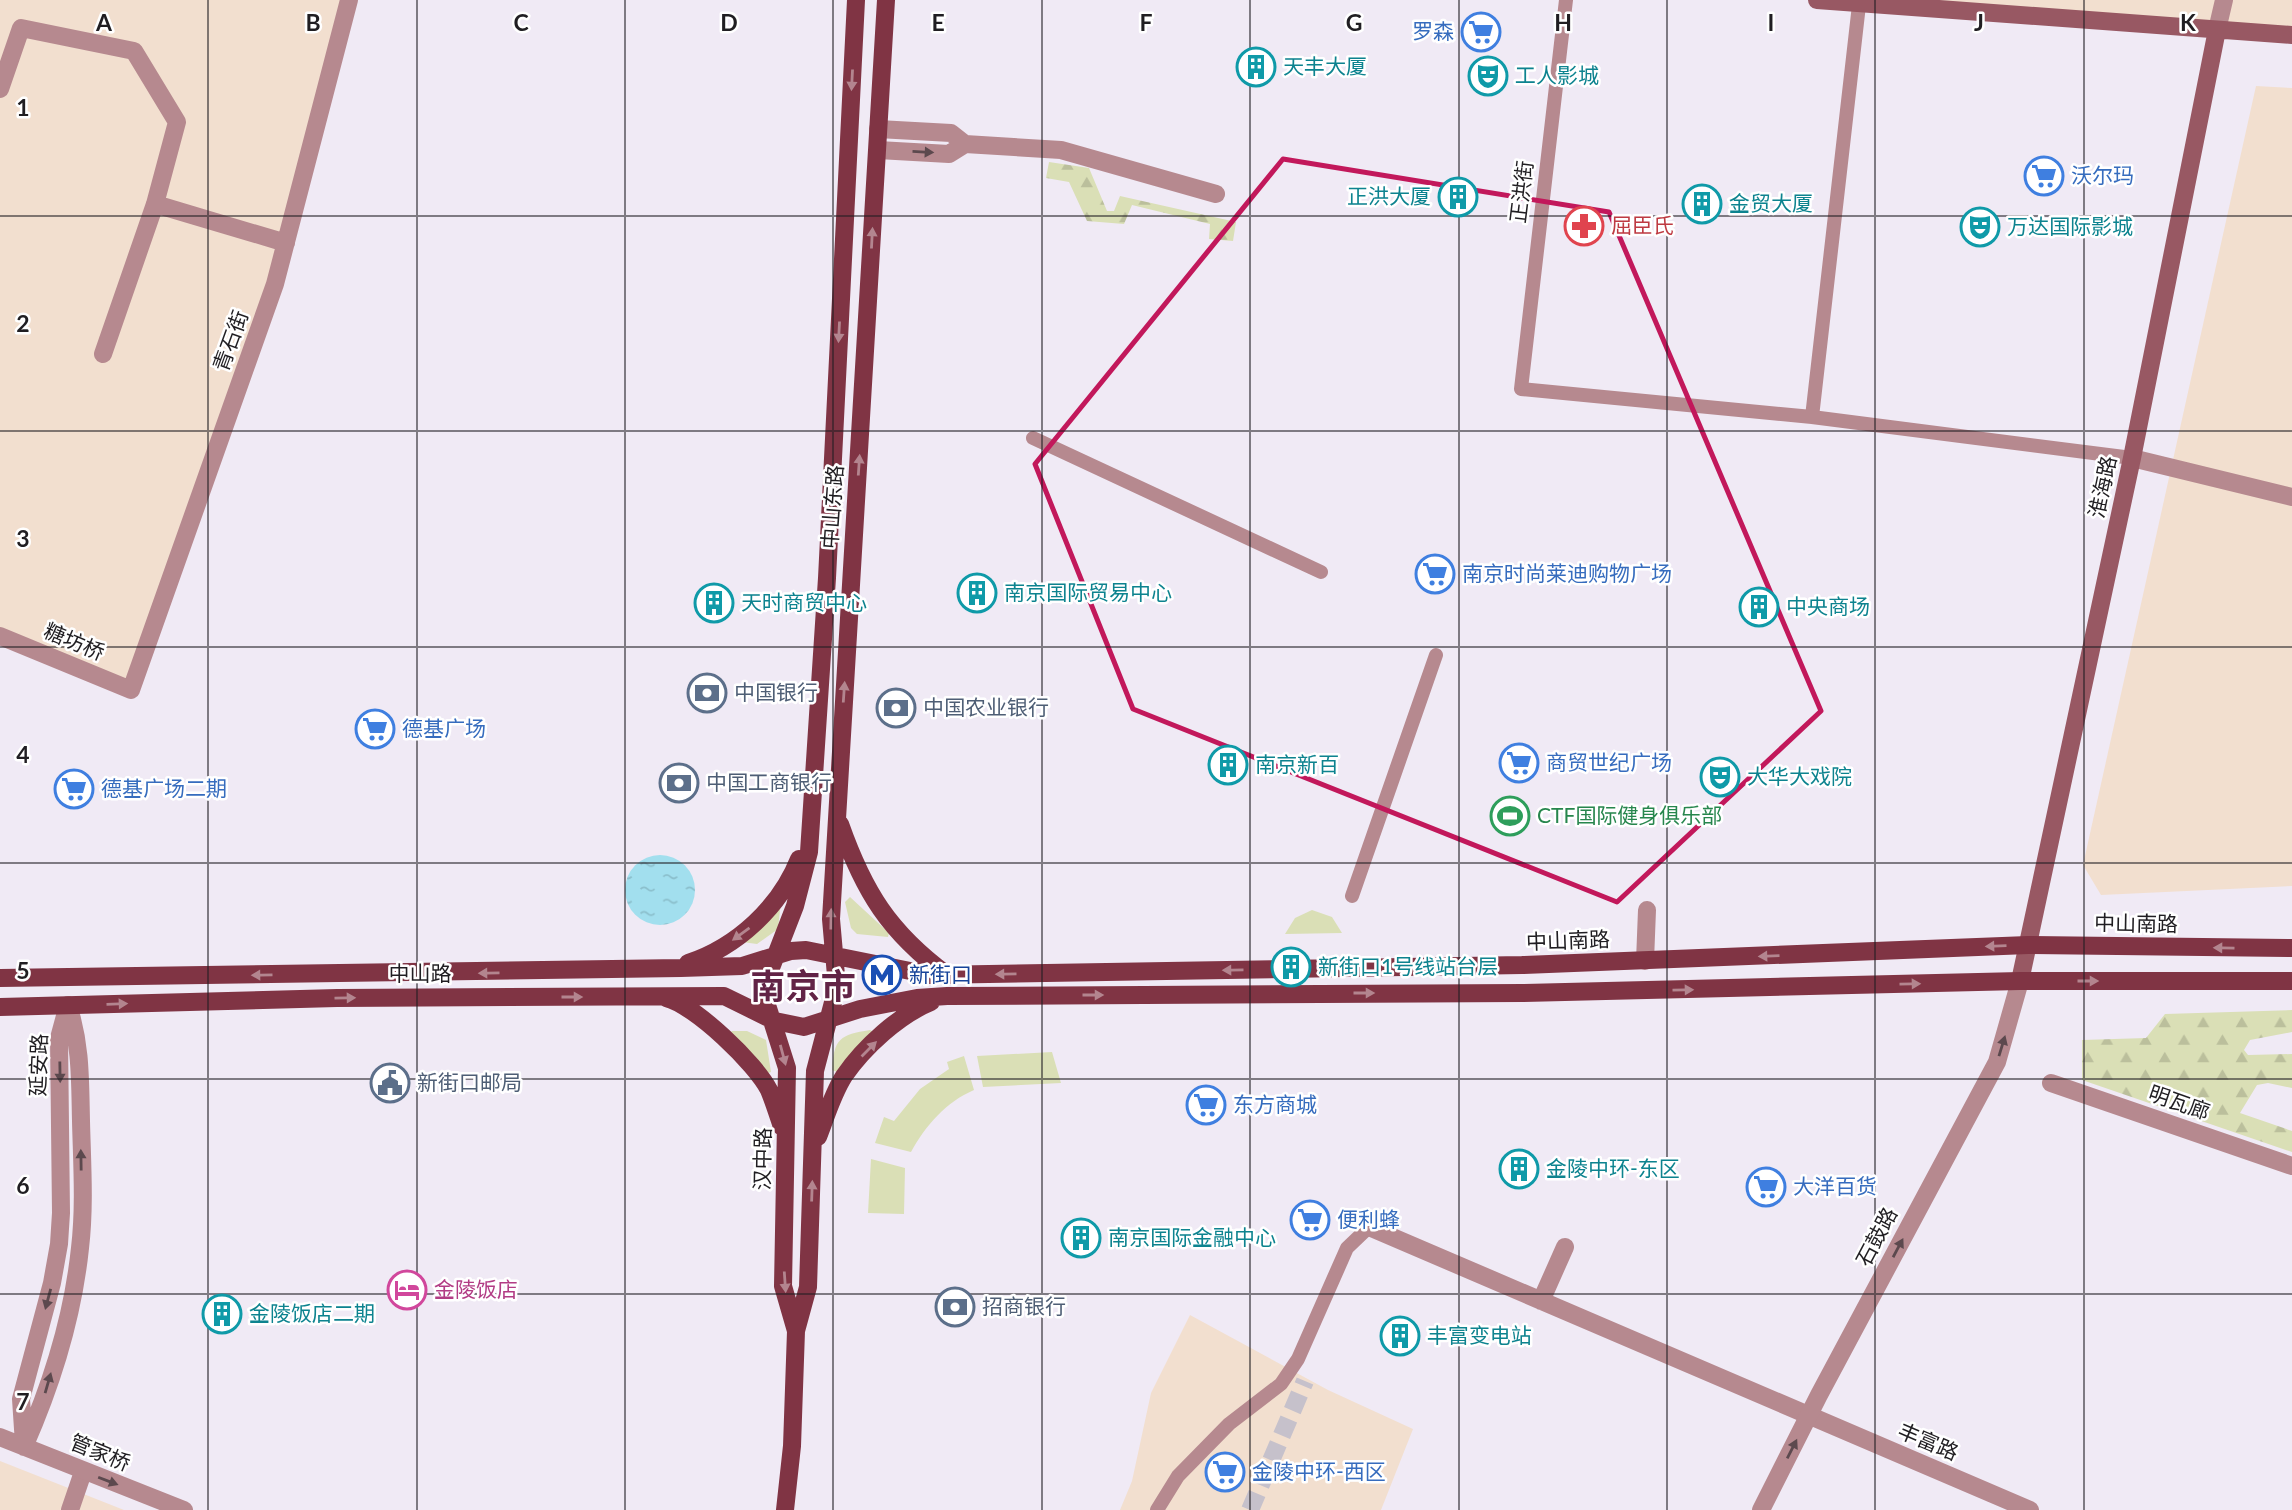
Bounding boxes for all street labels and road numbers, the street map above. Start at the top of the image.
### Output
street label: 正洪街 [1504,159,1537,225]
street label: 青石街 [207,307,252,374]
street label: 淮海路 [2083,453,2120,520]
street label: 中山东路 [816,464,847,550]
street label: 糖坊桥 [41,617,108,664]
street label: 中山南路 [2094,909,2178,936]
street label: 中山南路 [1526,926,1610,953]
street label: 中山路 [389,960,452,985]
street label: 延安路 [24,1033,51,1097]
street label: 明瓦廊 [2146,1080,2213,1124]
street label: 汉中路 [748,1127,775,1191]
street label: 石鼓路 [1850,1203,1902,1270]
street label: 丰富路 [1895,1417,1962,1464]
street label: 管家桥 [67,1428,134,1475]

